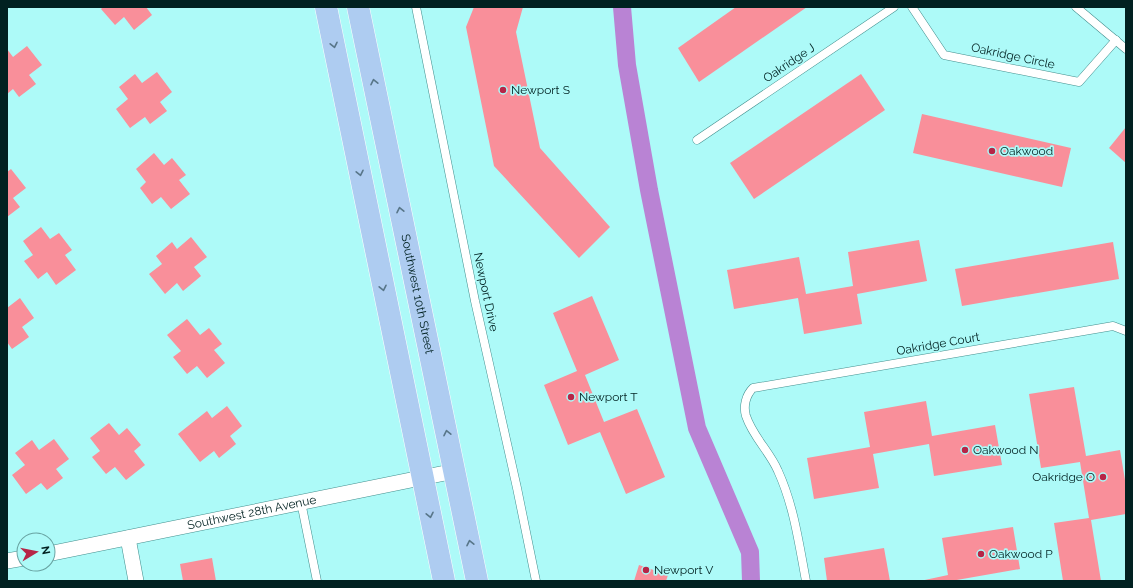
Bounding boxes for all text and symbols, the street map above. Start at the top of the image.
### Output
street label: Oakridge Circle [970,40,1056,72]
street label: Oakridge J [761,41,817,85]
one-way arrow [329,42,337,48]
one-way arrow [370,79,378,85]
place label: Newport S [511,83,570,97]
marker: Newport S [498,85,508,95]
place label: Oakwood [1000,144,1053,158]
marker: Oakwood [987,146,997,156]
one-way arrow [355,169,363,176]
one-way arrow [397,206,405,213]
street label: Southwest 10th Street [398,233,437,355]
street label: Newport Drive [471,251,501,333]
one-way arrow [379,285,387,291]
street label: Oakridge Court [895,330,981,358]
place label: Newport T [579,390,638,404]
marker: Newport T [566,392,576,402]
one-way arrow [443,430,452,436]
place label: Oakwood N [973,443,1038,457]
marker: Oakwood N [960,445,970,455]
place label: Oakridge O [1032,470,1095,484]
marker: Oakridge O [1098,472,1108,482]
street label: Southwest 28th Avenue [186,492,317,532]
one-way arrow [426,512,434,518]
north arrow [16,532,56,572]
one-way arrow [466,540,474,546]
text: N [38,545,52,556]
place label: Oakwood P [989,547,1053,561]
marker: Oakwood P [976,549,986,559]
place label: Newport V [654,563,713,577]
marker: Newport V [641,565,651,575]

